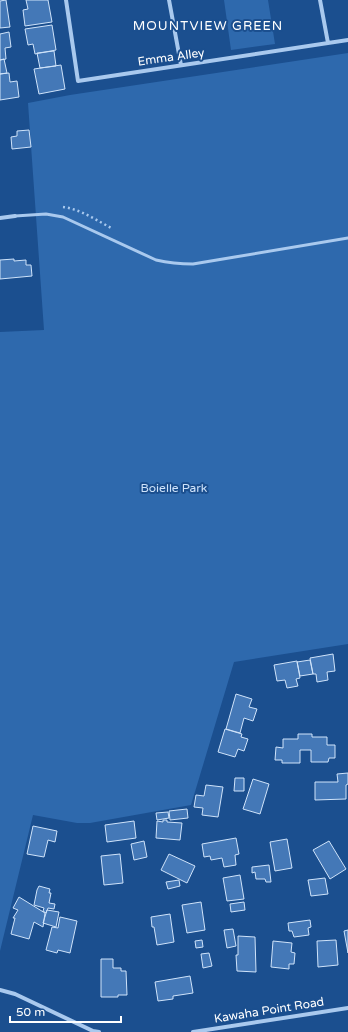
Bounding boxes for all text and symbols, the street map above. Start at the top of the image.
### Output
district label: MOUNTVIEW GREEN [133,18,283,34]
street label: Emma Alley [137,45,206,69]
park label: Boielle Park [141,481,208,495]
street label: Kawaha Point Road [213,994,325,1026]
scale bar [10,998,121,1024]
text: 50 m [16,1005,45,1019]

